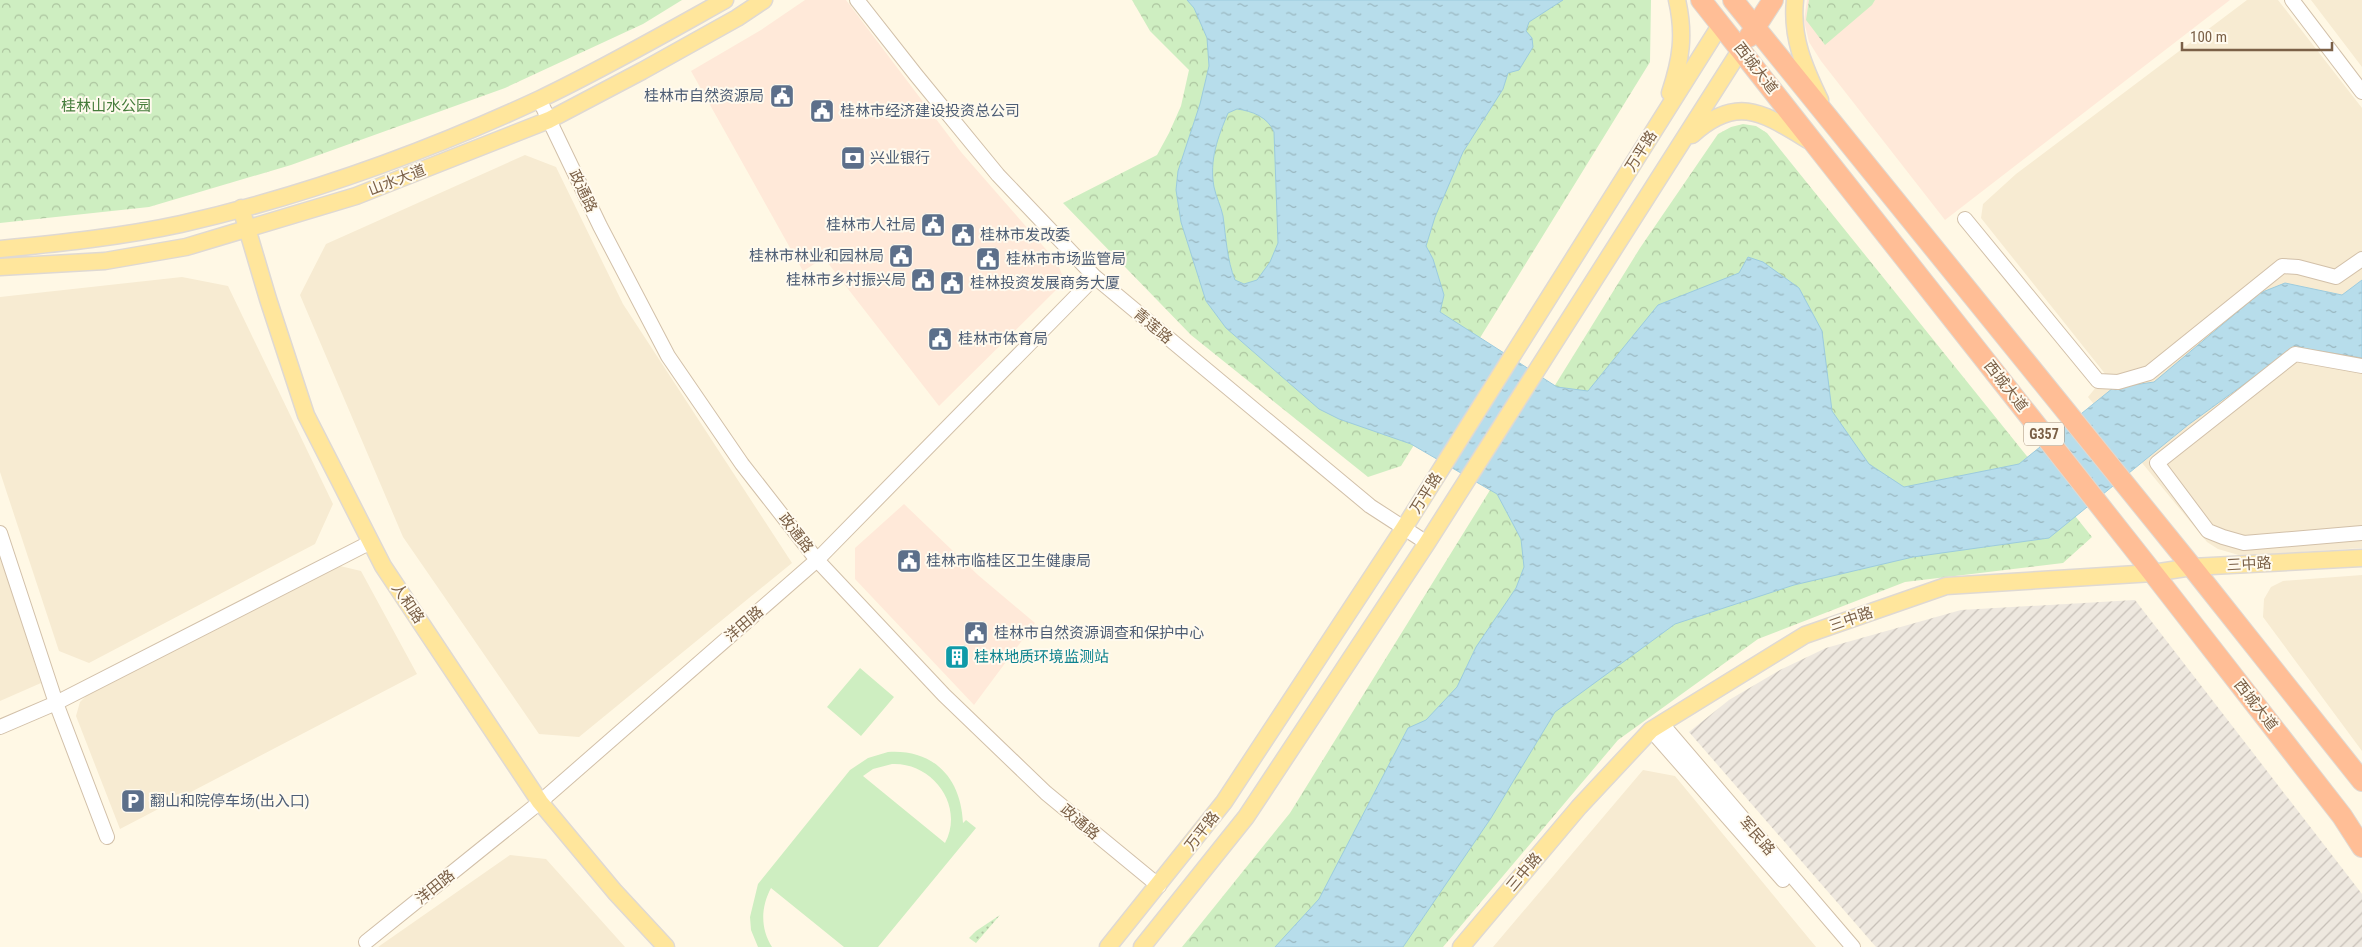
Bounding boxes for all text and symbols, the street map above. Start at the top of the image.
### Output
scale bar [2182,20,2332,52]
text: 100 m [2190,28,2227,46]
street label: 西城大道 [1730,39,1782,97]
public building icon: 桂林市自然资源局 [769,83,795,109]
place label: 桂林市自然资源局 [644,87,764,105]
park label: 桂林山水公园 [61,97,151,115]
public building icon: 桂林市经济建设投资总公司 [809,98,835,124]
place label: 桂林市经济建设投资总公司 [840,102,1020,120]
street label: 万平路 [1621,127,1661,175]
bank icon: 兴业银行 [840,145,866,171]
place label: 兴业银行 [870,149,930,167]
street label: 山水大道 [366,161,428,199]
street label: 政通路 [565,167,601,215]
public building icon: 桂林市人社局 [920,212,946,238]
place label: 桂林市人社局 [826,216,916,234]
public building icon: 桂林市发改委 [950,222,976,248]
place label: 桂林市发改委 [980,226,1070,244]
public building icon: 桂林市林业和园林局 [888,243,914,269]
public building icon: 桂林市市场监管局 [975,246,1001,272]
place label: 桂林市林业和园林局 [749,247,884,265]
place label: 桂林市市场监管局 [1006,250,1126,268]
public building icon: 桂林市乡村振兴局 [910,267,936,293]
public building icon: 桂林投资发展商务大厦 [939,270,965,296]
place label: 桂林市乡村振兴局 [786,271,906,289]
place label: 桂林投资发展商务大厦 [970,274,1120,292]
street label: 青莲路 [1130,305,1176,347]
public building icon: 桂林市体育局 [927,326,953,352]
place label: 桂林市体育局 [958,330,1048,348]
street label: 西城大道 [1980,357,2032,415]
road number: G357 [2024,422,2064,446]
street label: 万平路 [1406,469,1446,517]
street label: 政通路 [775,510,817,556]
public building icon: 桂林市临桂区卫生健康局 [896,548,922,574]
place label: 桂林市临桂区卫生健康局 [926,552,1091,570]
street label: 三中路 [2226,554,2272,574]
street label: 人和路 [388,579,428,627]
street label: 洋田路 [721,602,767,646]
street label: 三中路 [1827,603,1875,635]
public building icon: 桂林市自然资源调查和保护中心 [963,620,989,646]
place label: 桂林市自然资源调查和保护中心 [994,624,1204,642]
building icon: 桂林地质环境监测站 [944,644,970,670]
place label: 桂林地质环境监测站 [974,648,1109,666]
street label: 西城大道 [2230,676,2282,734]
parking icon: 翻山和院停车场(出入口) [120,788,146,814]
place label: 翻山和院停车场(出入口) [150,792,310,810]
street label: 政通路 [1057,801,1103,843]
street label: 万平路 [1181,808,1223,854]
street label: 军民路 [1735,813,1779,859]
street label: 三中路 [1503,849,1545,895]
street label: 洋田路 [412,866,458,908]

